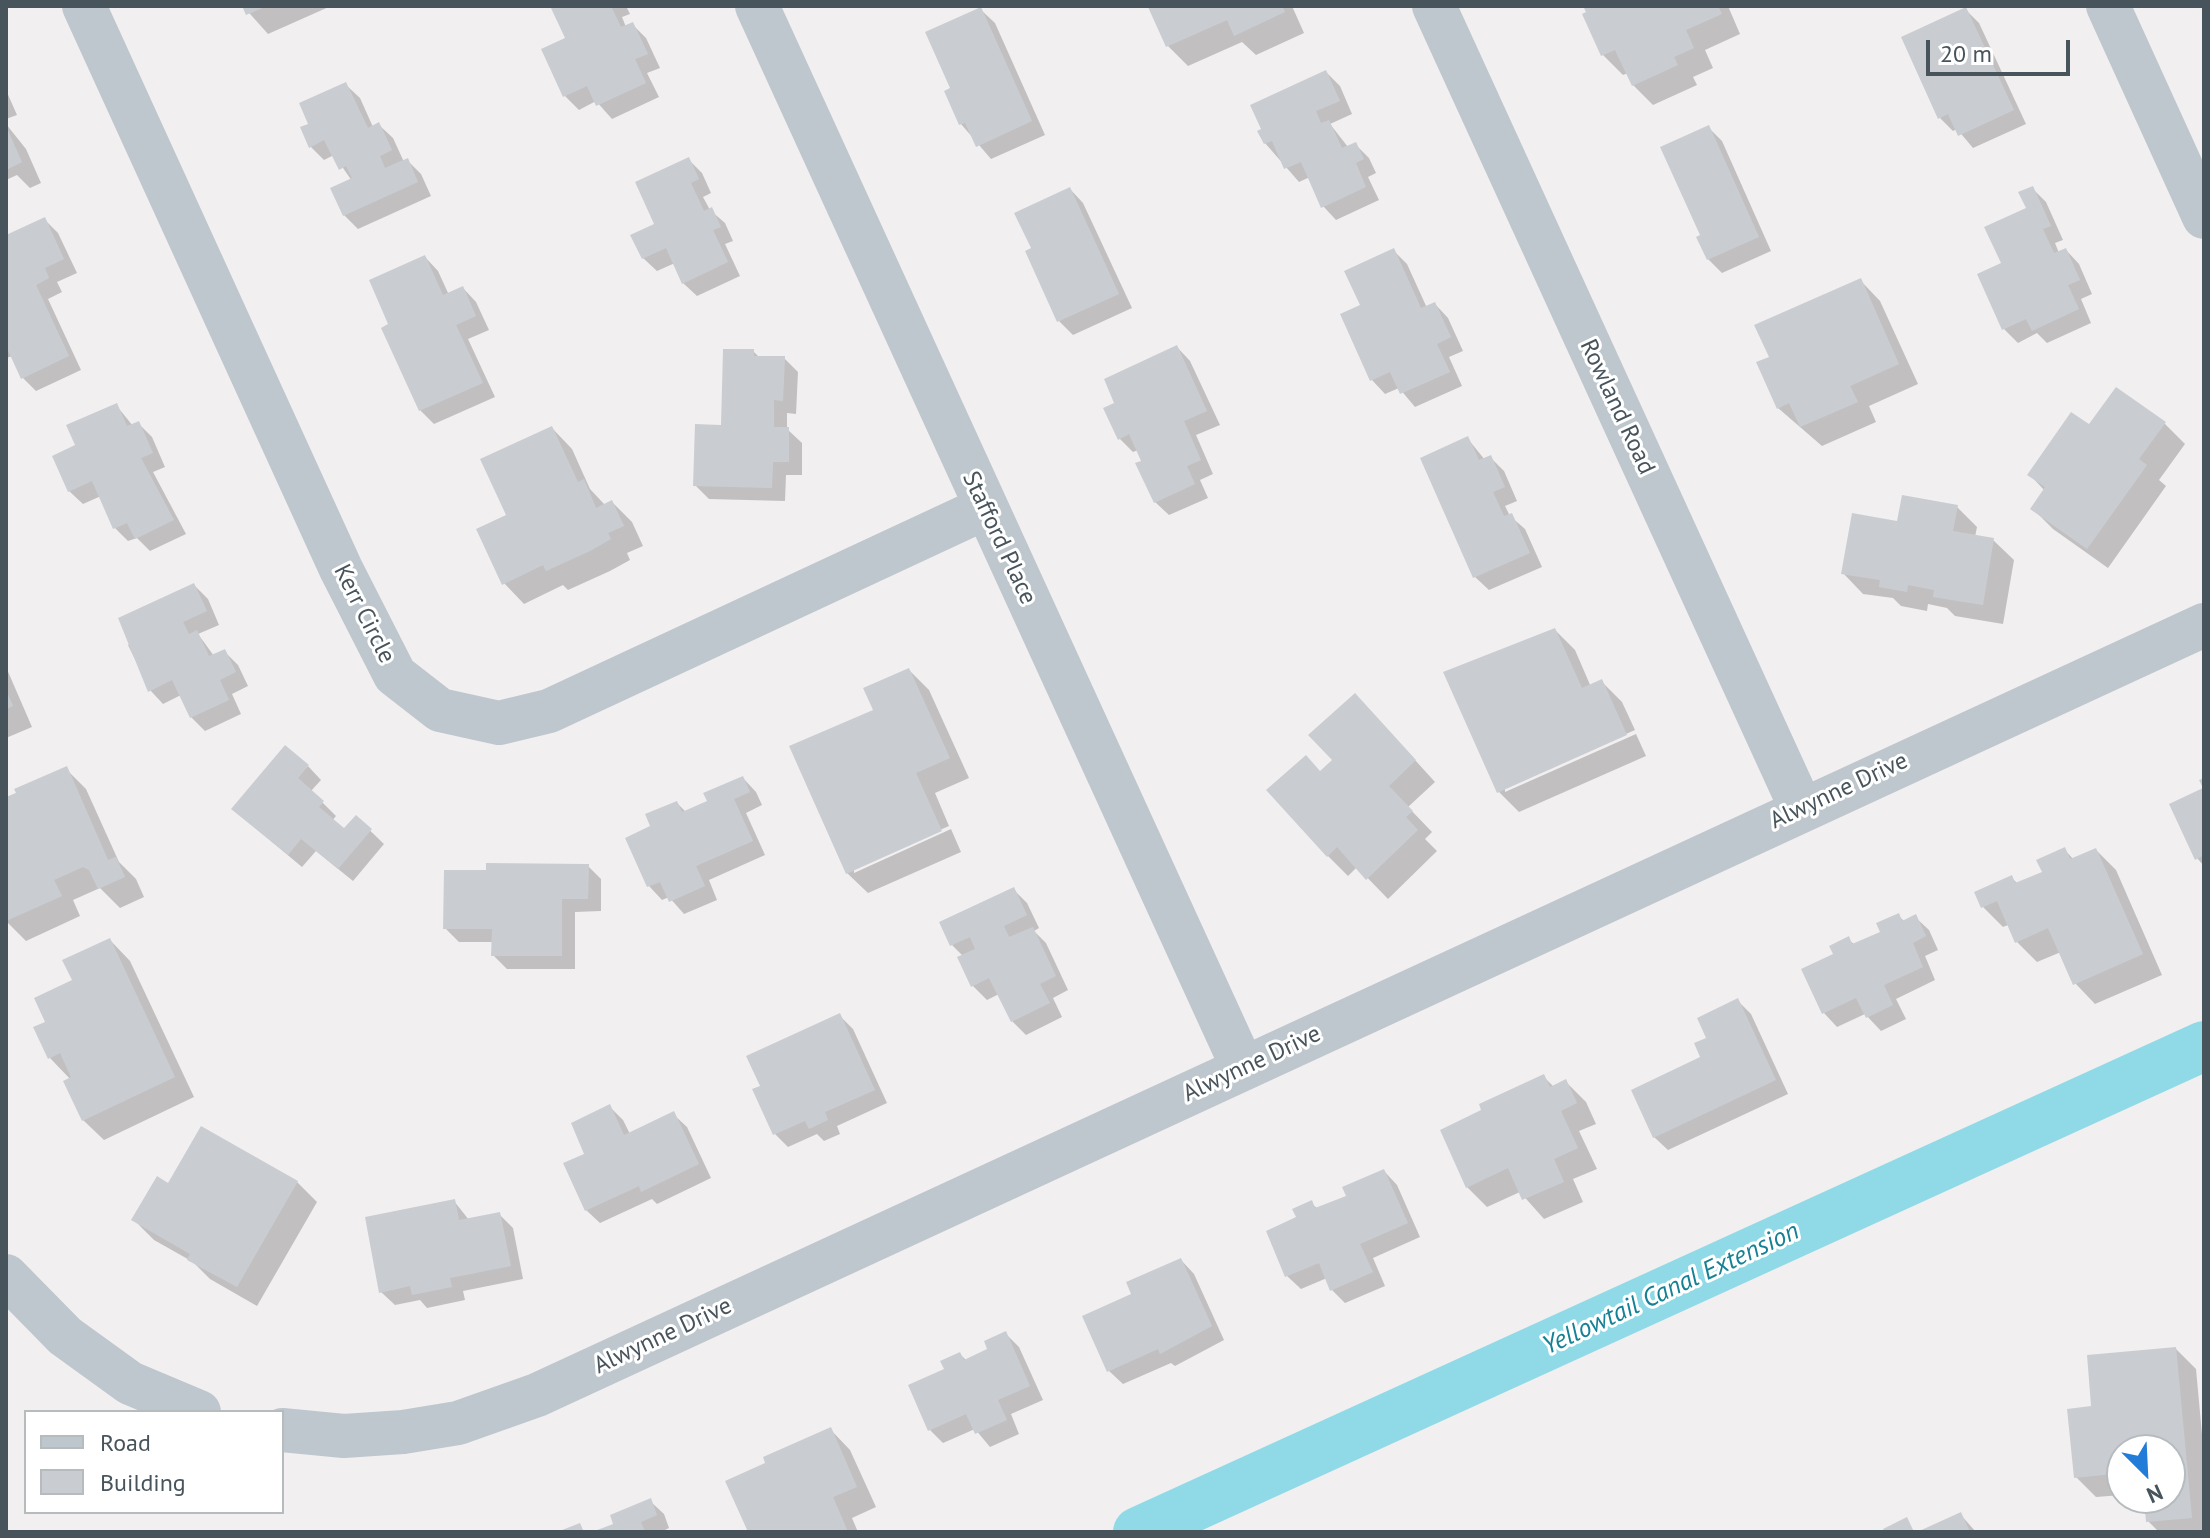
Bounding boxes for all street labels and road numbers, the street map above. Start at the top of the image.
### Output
street label: Rowland Road [1573,335,1661,479]
street label: Stafford Place [956,467,1042,609]
street label: Kerr Circle [327,560,401,668]
street label: Alwynne Drive [1766,747,1912,835]
street label: Alwynne Drive [1179,1020,1325,1108]
street label: Alwynne Drive [590,1292,736,1380]

